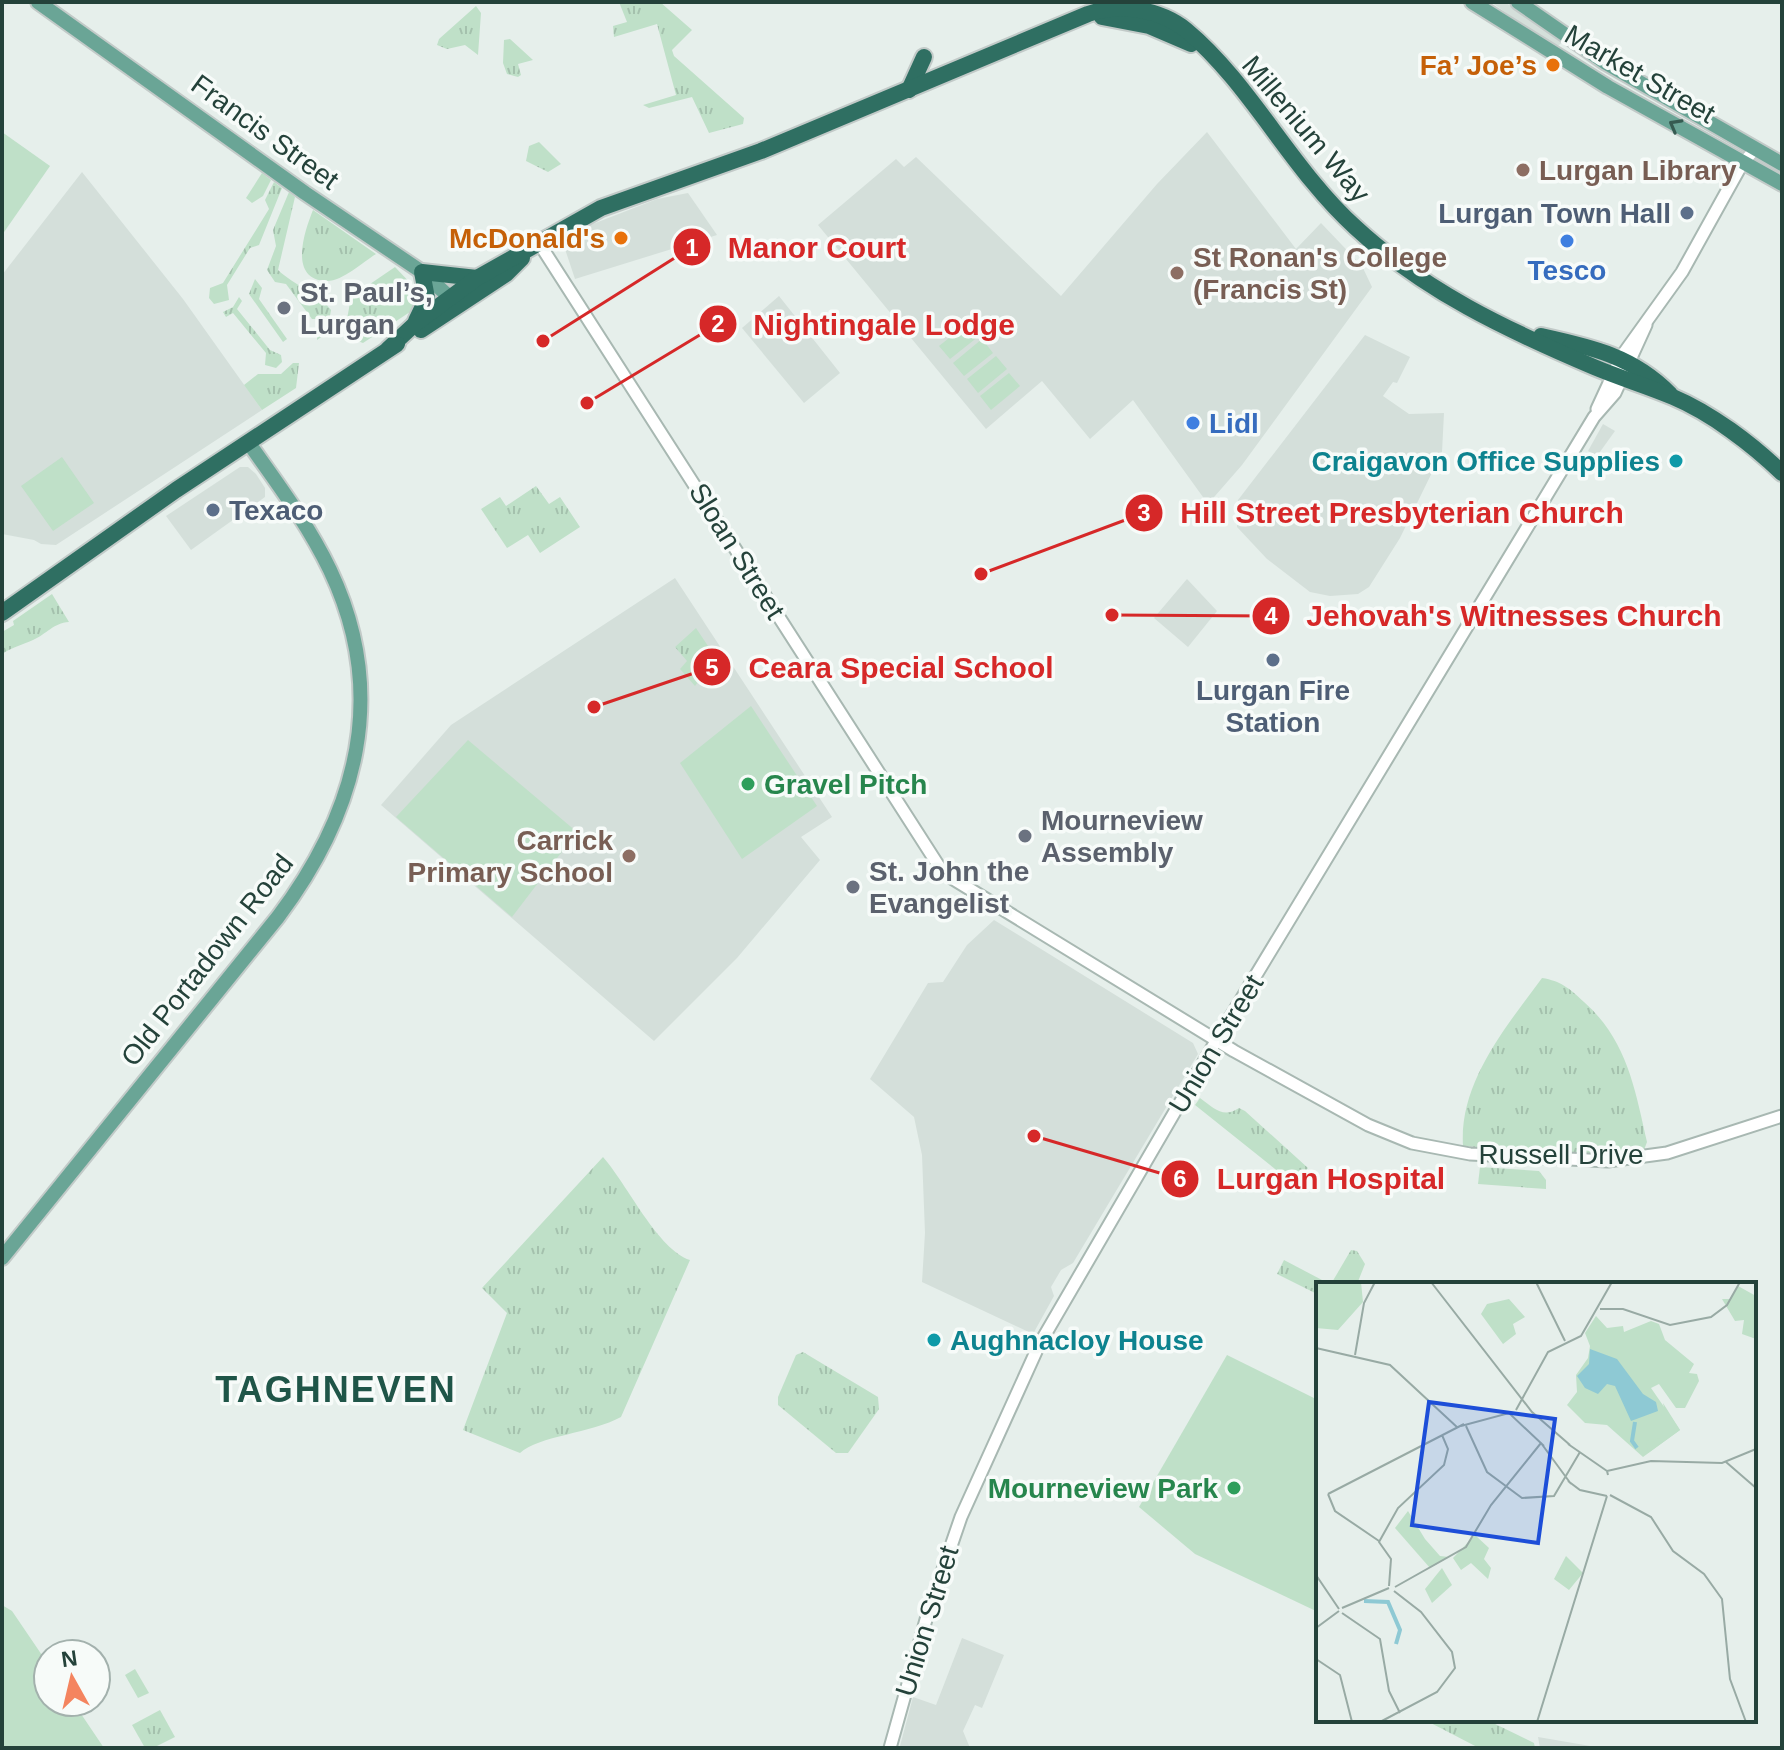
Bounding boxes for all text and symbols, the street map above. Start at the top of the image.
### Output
street label: Market Street [1559,19,1721,130]
street label: Millenium Way [1236,50,1376,208]
place label: Fa’ Joe’s [1420,50,1537,81]
marker: Fa’ Joe’s [1544,56,1562,74]
street label: Francis Street [185,68,345,196]
one-way arrow [1669,119,1684,134]
place label: Lurgan Library [1539,155,1737,186]
marker: Lurgan Library [1514,161,1532,179]
place label: Lurgan Town Hall [1438,198,1671,229]
marker: Lurgan Town Hall [1678,204,1696,222]
callout: Manor Court [672,220,922,274]
place label: McDonald's [449,223,605,254]
marker: McDonald's [612,229,630,247]
text: Manor Court [728,231,906,264]
marker: Tesco [1558,232,1576,250]
text: 1 [685,234,699,261]
place label: St Ronan's College (Francis St) [1193,242,1447,305]
place label: Tesco [1528,255,1606,286]
marker: St Ronan's College (Francis St) [1168,264,1186,282]
place label: St. Paul’s, Lurgan [300,277,433,340]
callout: Nightingale Lodge [698,297,1031,351]
marker: St. Paul’s, Lurgan [275,299,293,317]
text: Nightingale Lodge [753,308,1015,341]
text: 2 [711,310,725,337]
place label: Lidl [1209,408,1259,439]
marker: Lidl [1184,414,1202,432]
place label: Craigavon Office Supplies [1311,446,1660,477]
marker: Craigavon Office Supplies [1667,452,1685,470]
street label: Sloan Street [683,477,791,625]
callout: Hill Street Presbyterian Church [1124,486,1640,540]
place label: Texaco [229,495,323,526]
text: Hill Street Presbyterian Church [1180,496,1624,529]
text: 3 [1137,499,1151,526]
marker: Texaco [204,501,222,519]
callout: Jehovah's Witnesses Church [1251,589,1738,643]
text: Jehovah's Witnesses Church [1306,599,1722,632]
text: 4 [1264,602,1278,629]
callout: Ceara Special School [692,640,1069,694]
text: Ceara Special School [748,651,1054,684]
marker: Lurgan Fire Station [1264,651,1282,669]
text: 5 [705,654,719,681]
place label: Lurgan Fire Station [1196,675,1350,738]
place label: Gravel Pitch [764,769,927,800]
marker: Gravel Pitch [739,775,757,793]
place label: Mourneview Assembly [1041,805,1203,868]
place label: Carrick Primary School [408,825,613,888]
marker: Mourneview Assembly [1016,827,1034,845]
marker: Carrick Primary School [620,847,638,865]
street label: Old Portadown Road [115,848,299,1072]
place label: St. John the Evangelist [869,856,1029,919]
marker: St. John the Evangelist [844,878,862,896]
street label: Union Street [1163,969,1269,1119]
street label: Russell Drive [1479,1139,1643,1170]
callout: Lurgan Hospital [1160,1152,1461,1206]
text: Lurgan Hospital [1217,1162,1445,1195]
text: 6 [1173,1165,1187,1192]
inset map [1316,1282,1756,1722]
place label: Aughnacloy House [950,1325,1204,1356]
marker: Aughnacloy House [925,1331,943,1349]
district label: TAGHNEVEN [215,1369,457,1410]
place label: Mourneview Park [988,1473,1218,1504]
marker: Mourneview Park [1225,1479,1243,1497]
street label: Union Street [889,1542,965,1700]
north arrow [32,1638,112,1718]
text: N [60,1645,79,1672]

